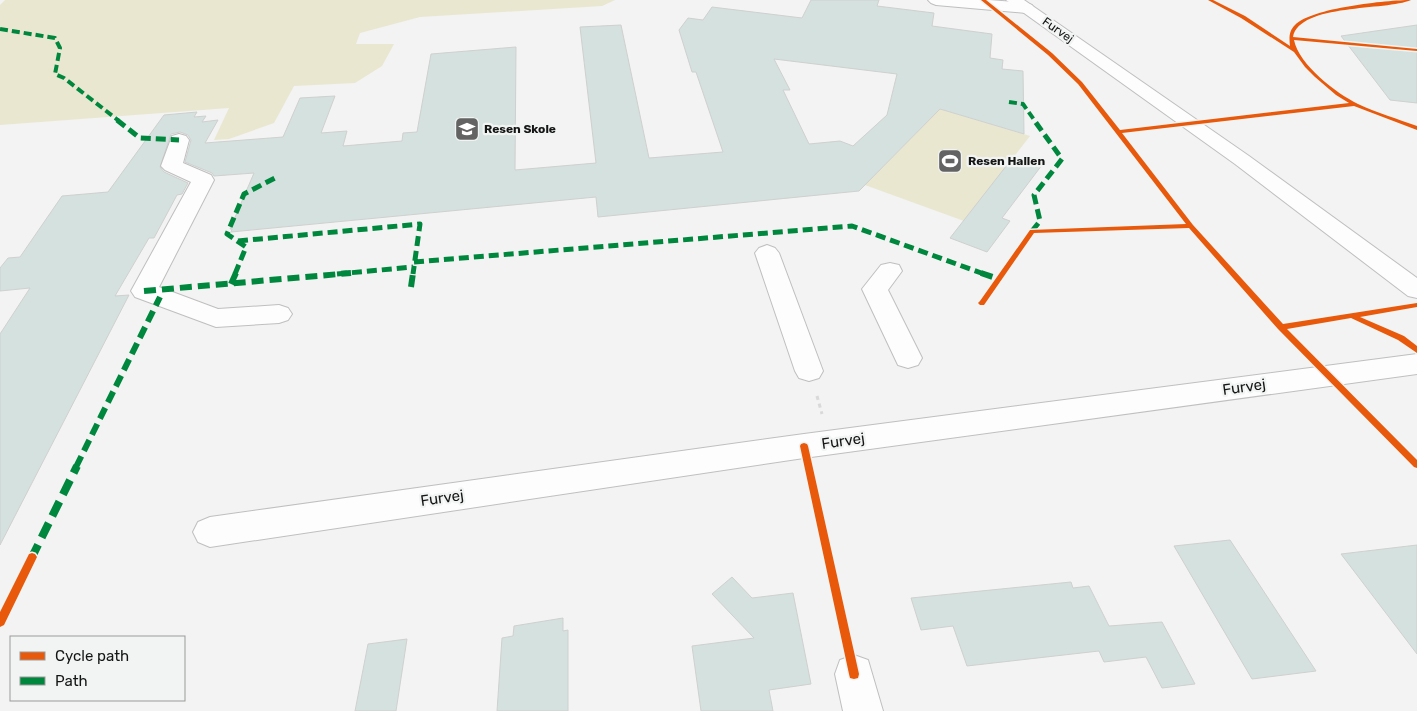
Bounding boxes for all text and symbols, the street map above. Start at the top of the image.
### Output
street label: Furvej [1040,14,1076,46]
school or university icon: Resen Skole [454,116,480,142]
place label: Resen Skole [484,122,556,136]
sports icon: Resen Hallen [937,148,963,174]
place label: Resen Hallen [968,154,1045,168]
street label: Furvej [1221,375,1267,399]
street label: Furvej [820,429,866,453]
street label: Furvej [419,486,465,510]
legend [10,636,185,701]
text: Cycle path [55,647,129,665]
text: Path [55,672,88,690]

